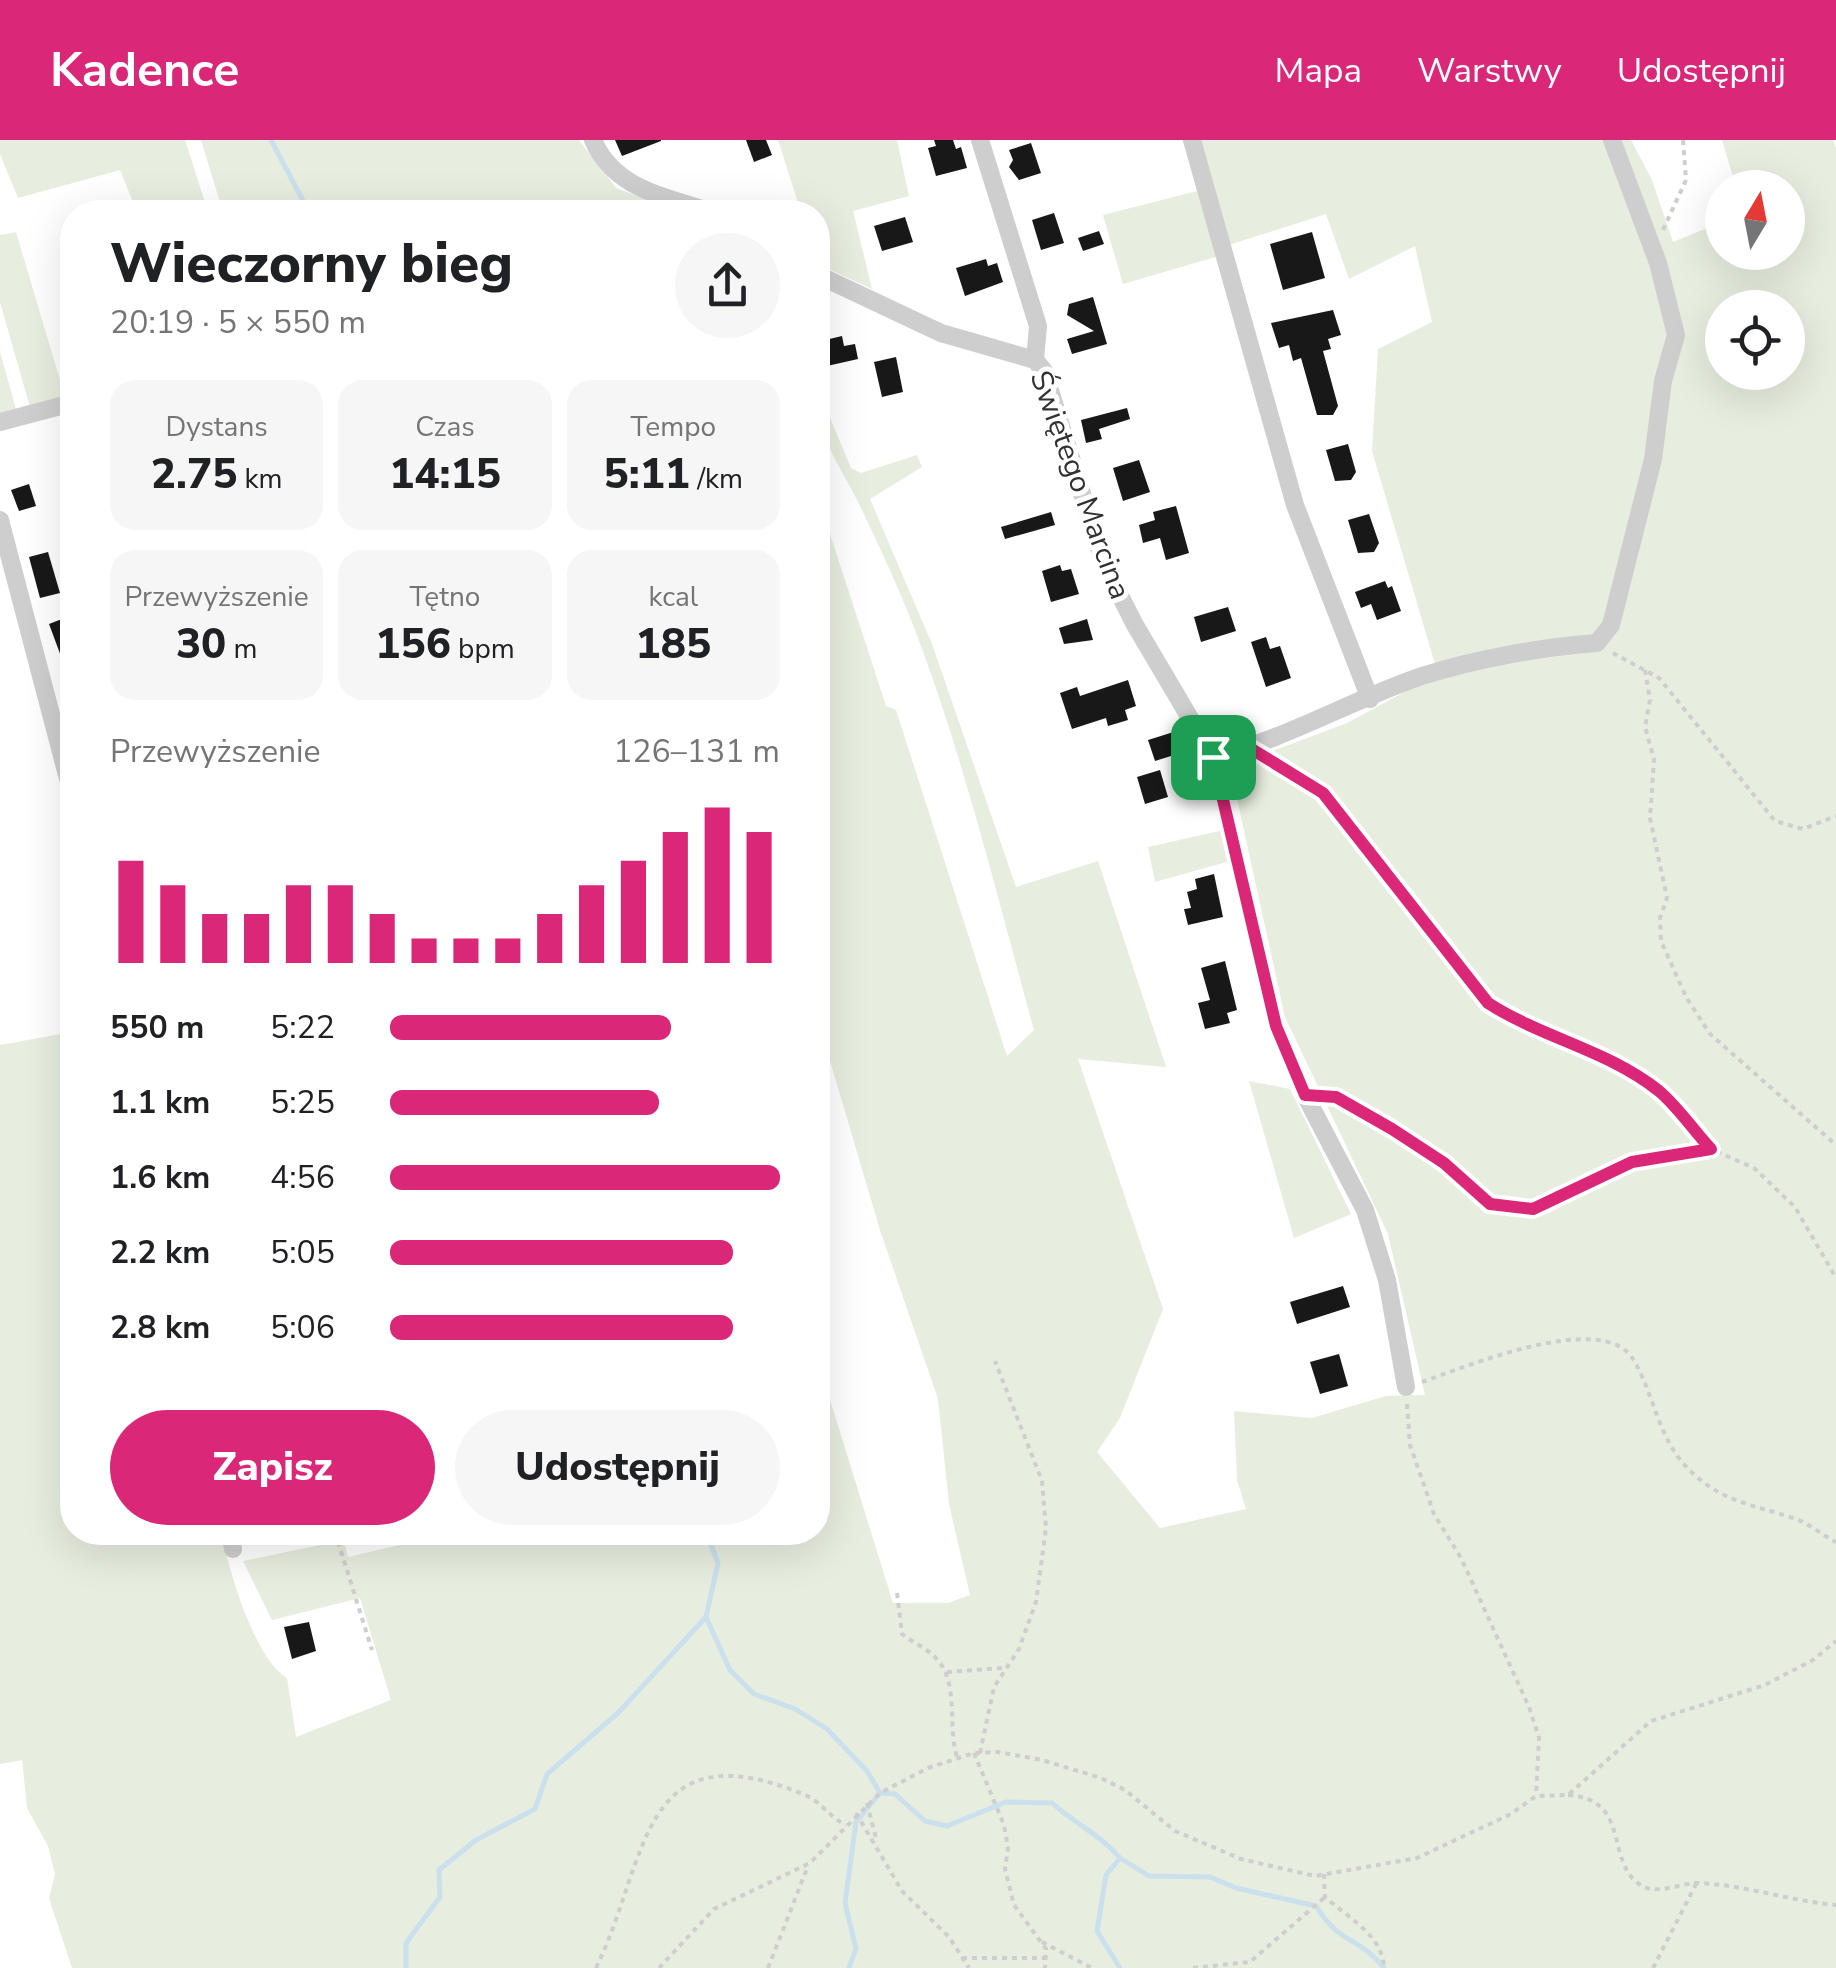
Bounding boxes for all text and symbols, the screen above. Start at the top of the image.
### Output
text: Kadence [50,37,239,103]
text: Mapa [1275,47,1362,94]
text: Warstwy [1417,47,1562,94]
text: Udostępnij [1617,47,1786,94]
north arrow [1705,170,1805,270]
map controls [1705,170,1805,390]
text: Wieczorny bieg [110,226,513,301]
button: share [675,233,780,338]
button: locate [1705,290,1805,390]
text: 20:19 · 5 × 550 m [110,301,366,344]
street label: Świętego Marcina [1020,365,1140,605]
text: Dystans [166,408,268,446]
text: Czas [415,408,475,446]
text: Tempo [631,408,716,446]
text: 2.75 [151,446,237,503]
text: 14:15 [389,446,501,503]
text: 5:11 [604,446,690,503]
text: km [237,460,283,498]
text: /km [690,460,743,498]
text: Przewyższenie [125,578,309,616]
text: Tętno [410,578,480,616]
text: kcal [649,578,698,616]
text: 30 [176,616,226,673]
text: 156 [375,616,451,673]
text: 185 [636,616,711,673]
text: m [226,630,257,668]
text: bpm [451,630,515,668]
pin [1171,715,1256,800]
text: Przewyższenie [110,730,321,773]
text: 126–131 m [613,730,780,773]
icon: arrive [1186,730,1241,785]
text: 550 m [110,1006,204,1049]
text: 5:22 [270,1006,335,1049]
text: 1.1 km [110,1081,210,1124]
text: 5:25 [270,1081,335,1124]
text: 1.6 km [110,1156,210,1199]
text: 4:56 [270,1156,335,1199]
text: 2.2 km [110,1231,210,1274]
text: 5:05 [270,1231,335,1274]
text: 2.8 km [110,1306,210,1349]
text: 5:06 [270,1306,335,1349]
button: Zapisz [110,1410,435,1525]
button: Udostępnij [455,1410,780,1525]

